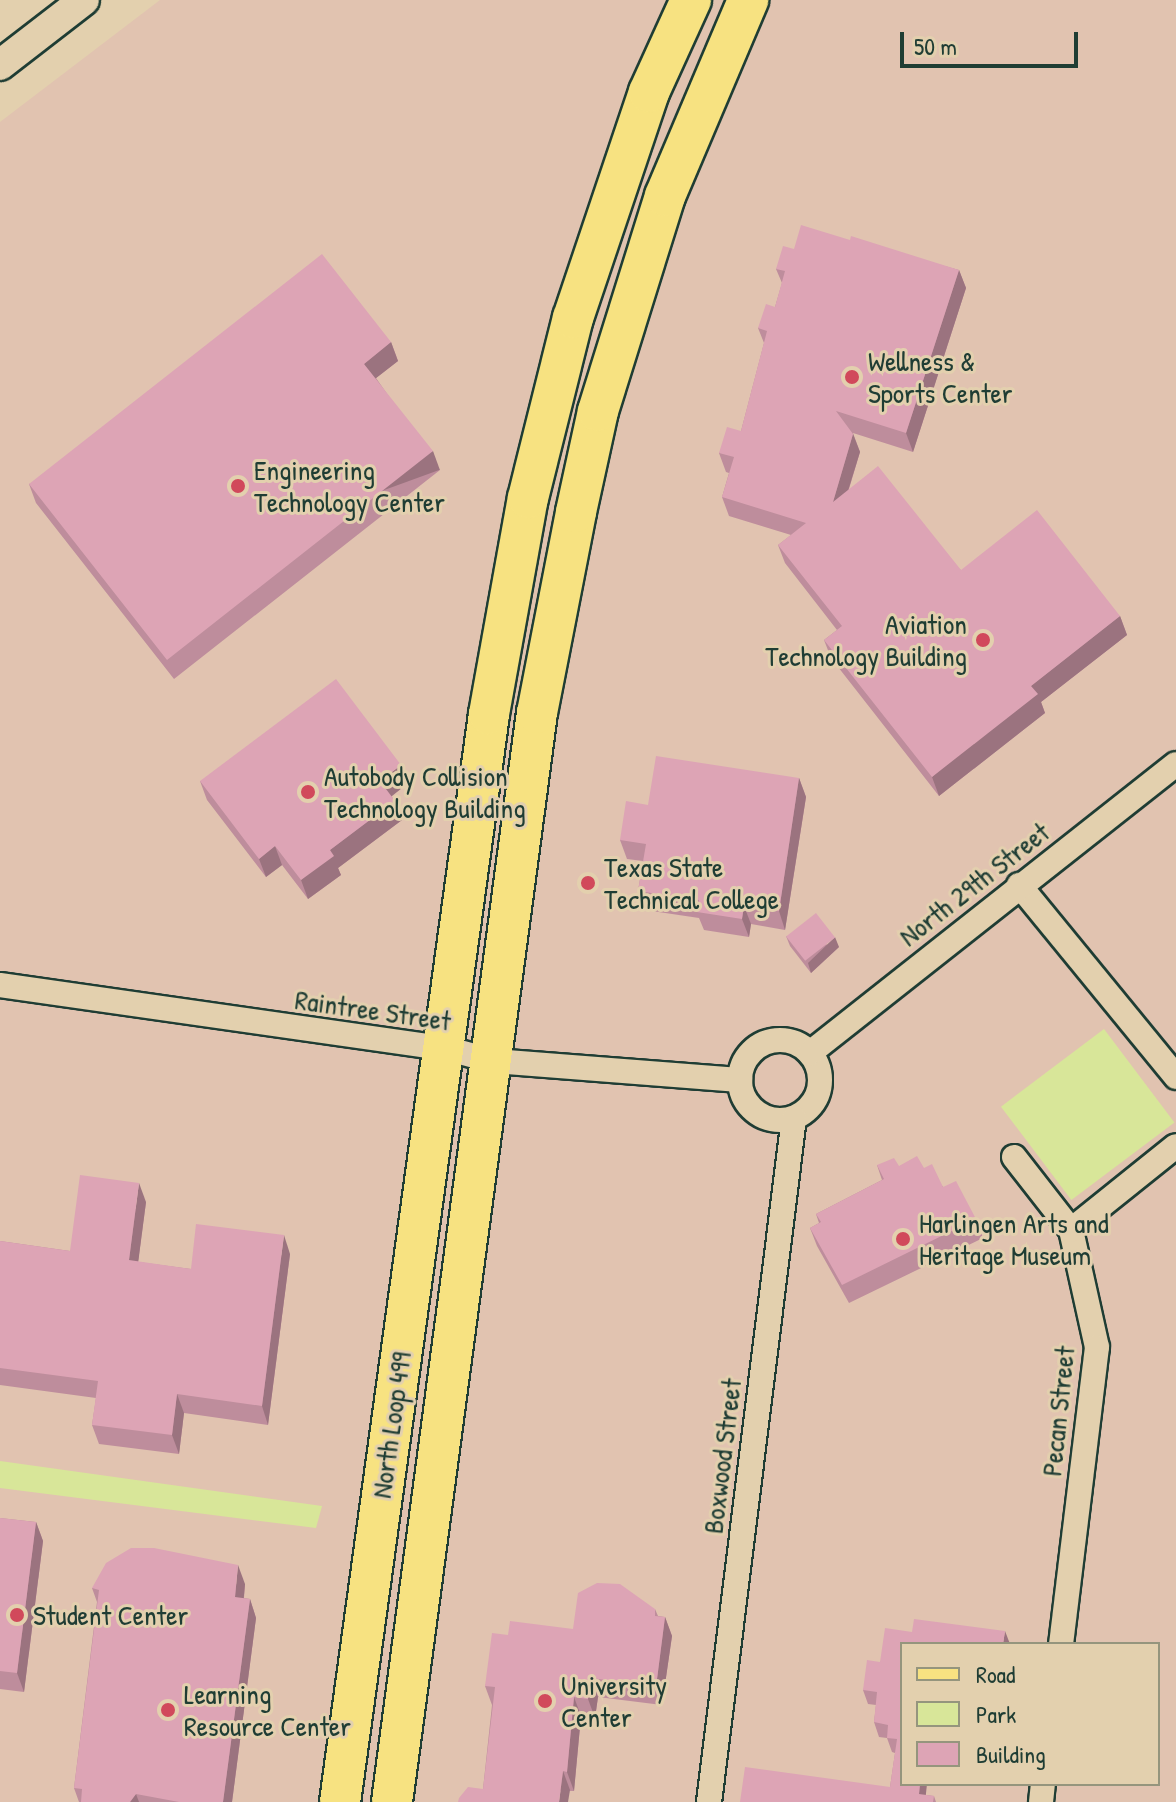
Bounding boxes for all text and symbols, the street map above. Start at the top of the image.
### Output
scale bar [904,16,1082,66]
text: 50 m [914,30,957,62]
place label: Wellness & Sports Center [868,344,1012,410]
marker: Wellness & Sports Center [843,368,861,386]
place label: Engineering Technology Center [254,453,445,519]
marker: Engineering Technology Center [229,477,247,495]
place label: Aviation Technology Building [765,607,967,673]
marker: Aviation Technology Building [974,631,992,649]
place label: Autobody Collision Technology Building [324,759,526,825]
marker: Autobody Collision Technology Building [299,783,317,801]
street label: North 29th Street [892,815,1056,953]
place label: Texas State Technical College [604,850,779,916]
marker: Texas State Technical College [579,874,597,892]
street label: Raintree Street [293,982,453,1038]
place label: Harlingen Arts and Heritage Museum [919,1206,1109,1272]
marker: Harlingen Arts and Heritage Museum [894,1230,912,1248]
street label: Pecan Street [1034,1344,1082,1478]
street label: North Loop 499 [364,1350,418,1500]
street label: Boxwood Street [696,1376,748,1536]
place label: Student Center [33,1598,188,1632]
marker: Student Center [8,1606,26,1624]
legend [900,1642,1160,1786]
text: Road [976,1658,1015,1690]
place label: University Center [561,1668,667,1734]
place label: Learning Resource Center [184,1677,351,1743]
marker: University Center [536,1692,554,1710]
text: Park [976,1698,1016,1730]
marker: Learning Resource Center [159,1701,177,1719]
text: Building [976,1738,1046,1770]

